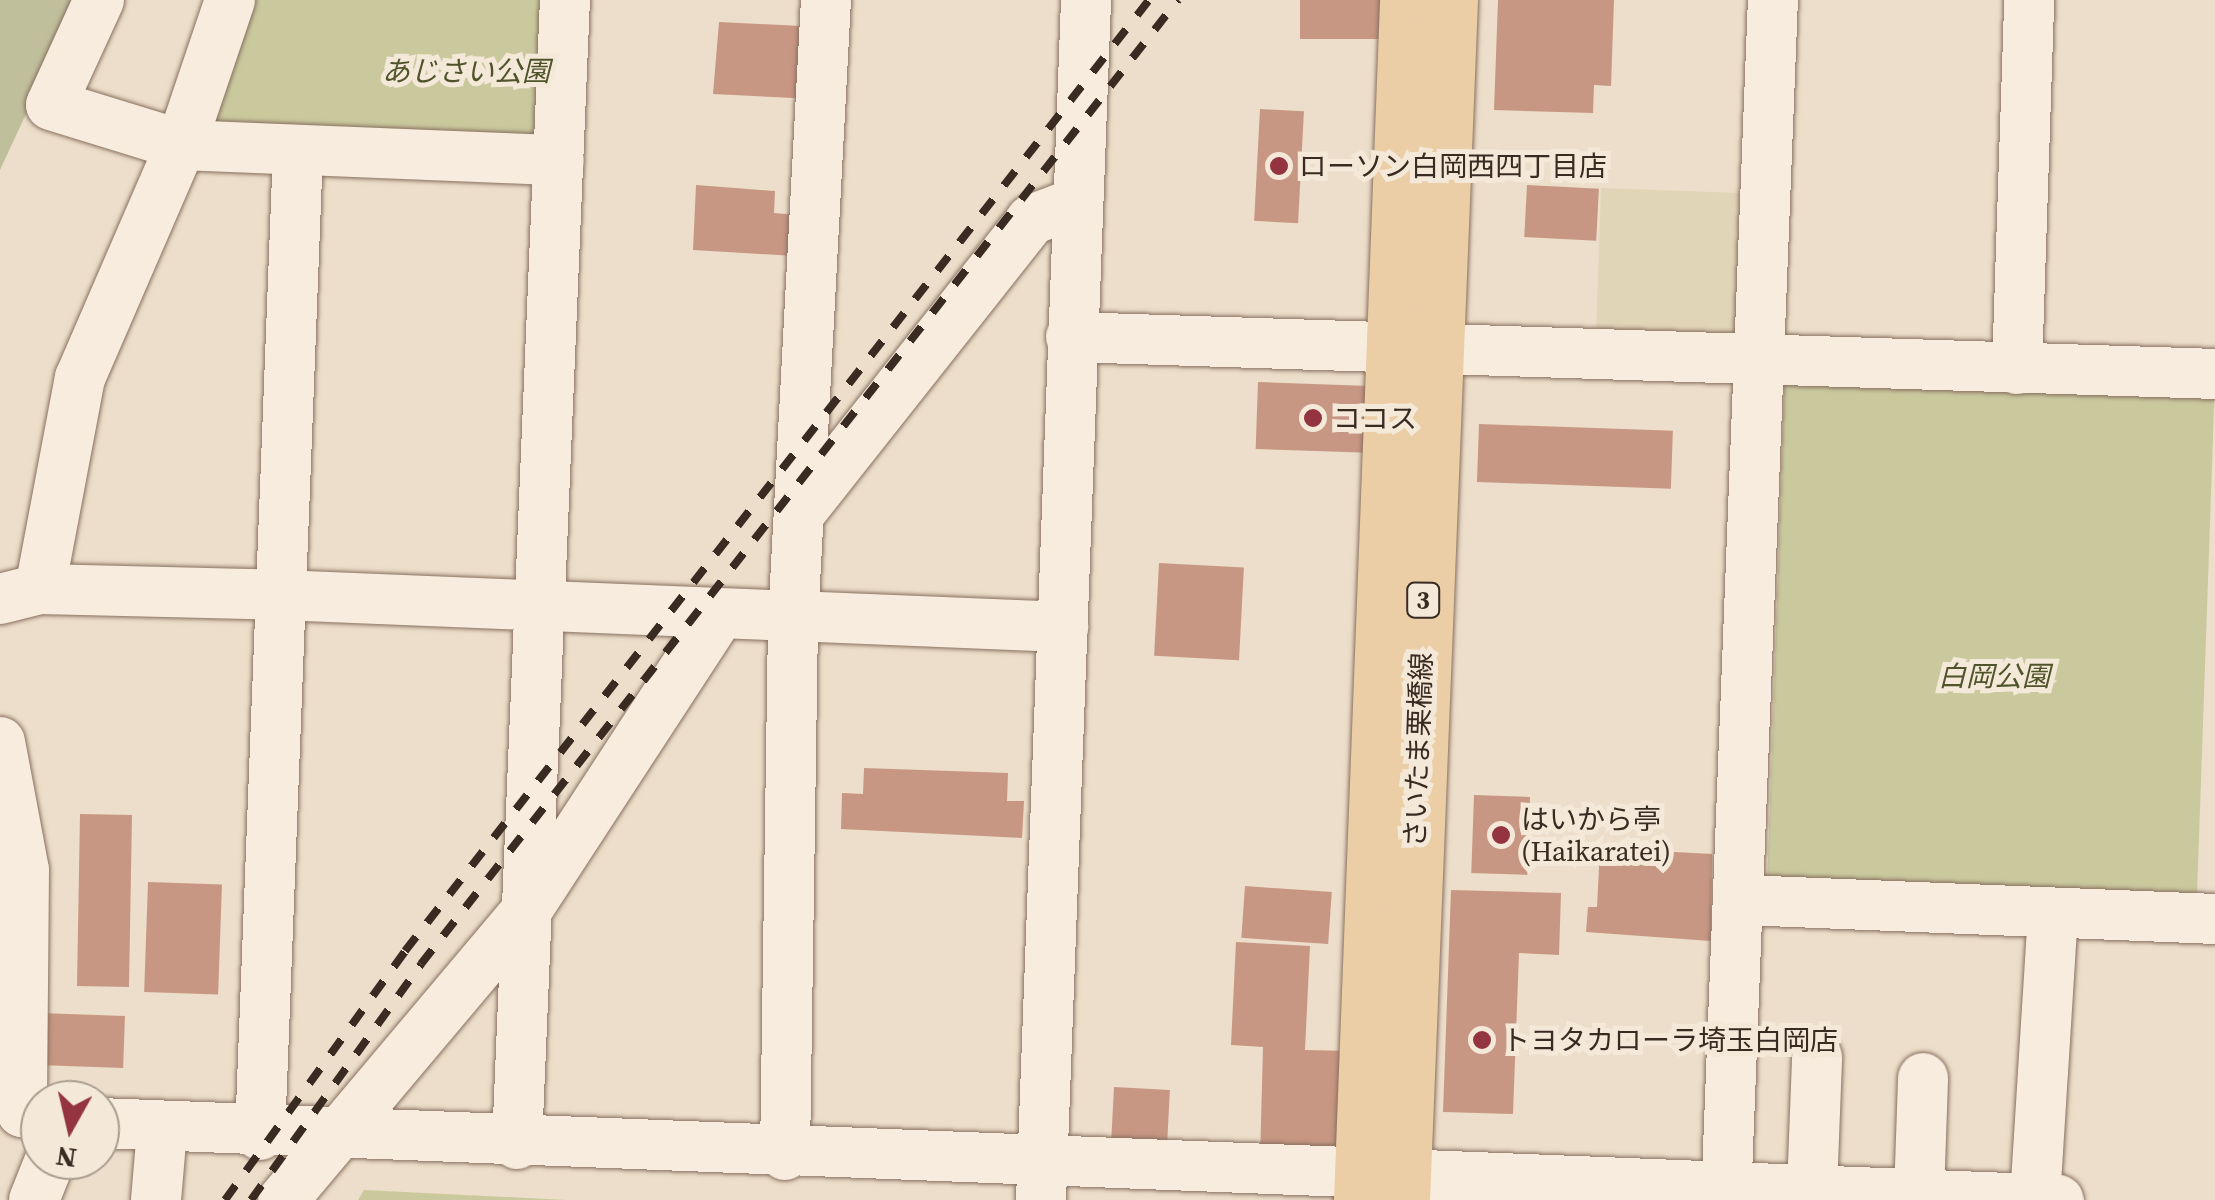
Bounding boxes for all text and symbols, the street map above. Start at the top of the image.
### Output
park label: あじさい公園 [382,54,550,88]
place label: ローソン白岡西四丁目店 [1299,149,1607,183]
marker: ローソン白岡西四丁目店 [1268,155,1290,177]
place label: ココス [1333,401,1417,435]
marker: ココス [1302,407,1324,429]
road number: 3 [1406,580,1440,620]
street label: さいたま栗橋線 [1398,651,1438,849]
park label: 白岡公園 [1938,659,2050,693]
place label: はいから亭 (Haikaratei) [1521,802,1671,868]
marker: はいから亭 (Haikaratei) [1490,824,1512,846]
place label: トヨタカローラ埼玉白岡店 [1502,1023,1838,1057]
marker: トヨタカローラ埼玉白岡店 [1471,1029,1493,1051]
north arrow [20,1080,120,1180]
text: N [53,1137,79,1178]

